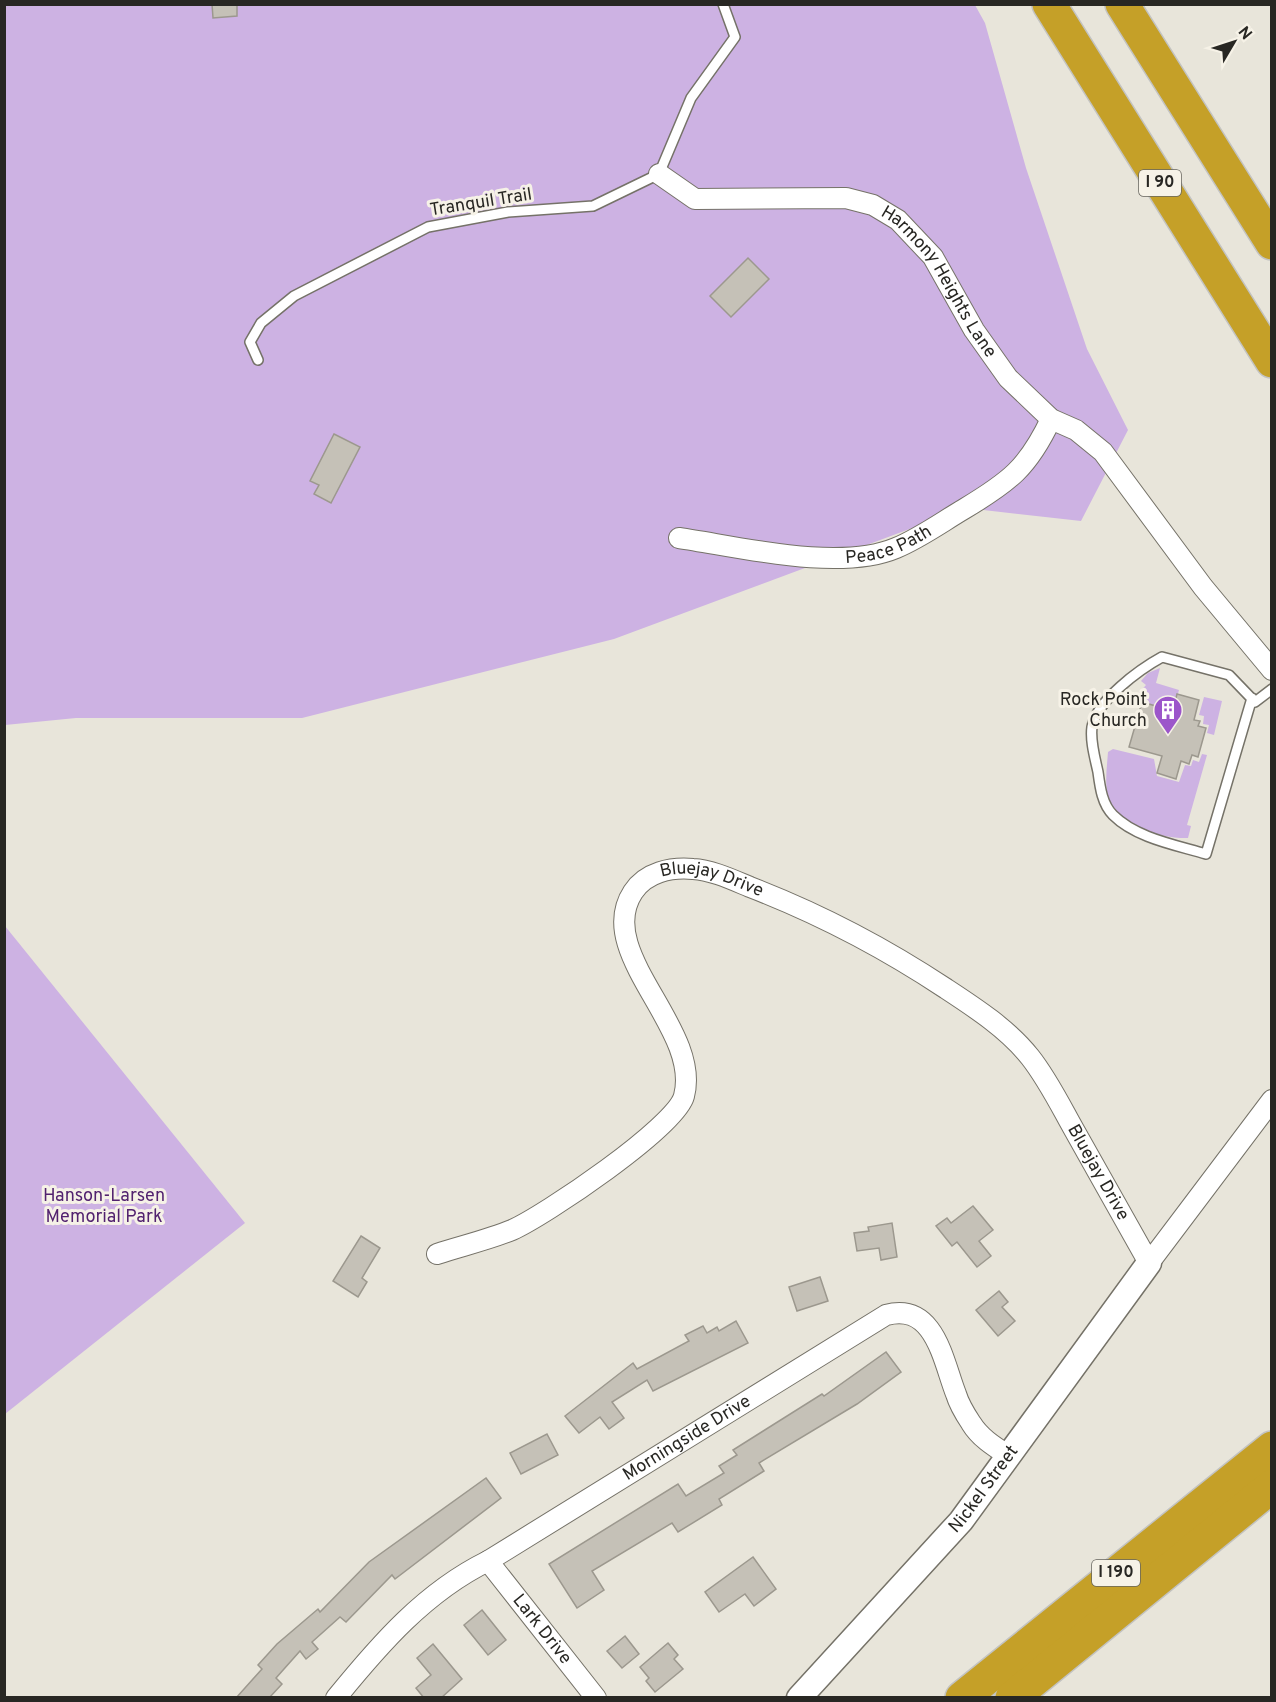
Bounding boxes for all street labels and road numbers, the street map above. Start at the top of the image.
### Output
road number: I 90 [1139,170,1181,196]
street label: Tranquil Trail [428,184,534,222]
street label: Harmony Heights Lane [877,201,1002,362]
street label: Peace Path [844,520,936,569]
street label: Bluejay Drive [658,857,767,903]
street label: Bluejay Drive [1062,1120,1134,1225]
street label: Morningside Drive [618,1390,755,1486]
street label: Nickel Street [944,1441,1024,1538]
road number: I 190 [1092,1560,1140,1586]
street label: Lark Drive [507,1590,577,1669]

